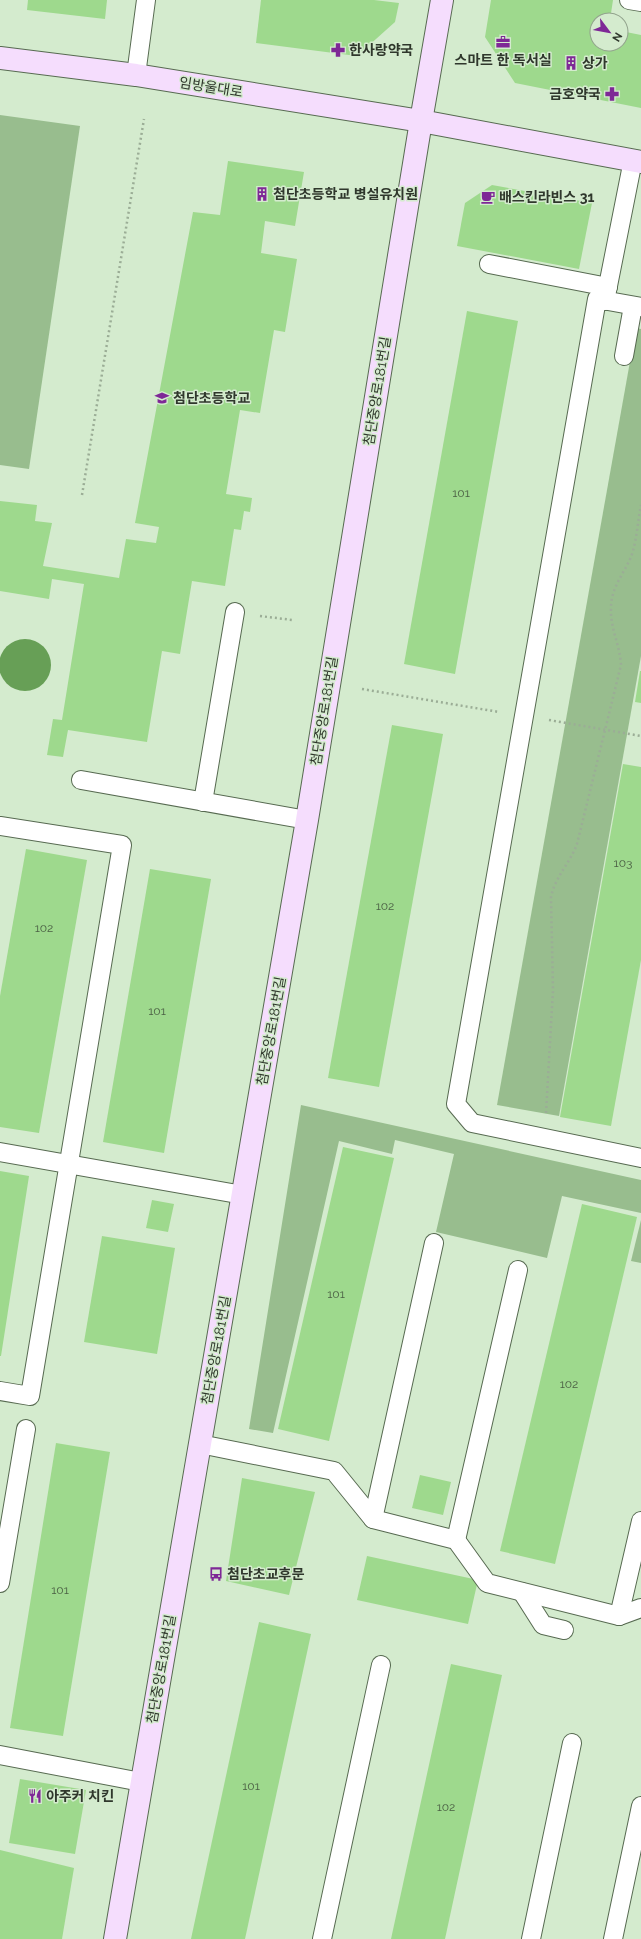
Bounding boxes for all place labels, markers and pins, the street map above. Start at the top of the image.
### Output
office icon: 스마트 한 독서실 [495,34,511,50]
pharmacy icon: 한사랑약국 [330,42,346,58]
place label: 한사랑약국 [349,42,414,58]
place label: 스마트 한 독서실 [455,52,551,68]
building icon: 상가 [563,55,579,71]
place label: 상가 [582,55,608,71]
place label: 금호약국 [549,86,601,102]
pharmacy icon: 금호약국 [604,86,620,102]
building icon: 첨단초등학교 병설유치원 [254,186,270,202]
place label: 첨단초등학교 병설유치원 [273,186,418,202]
cafe icon: 배스킨라빈스 31 [480,189,496,205]
place label: 배스킨라빈스 31 [499,189,594,205]
school or university icon: 첨단초등학교 [154,390,170,406]
place label: 첨단초등학교 [173,390,250,406]
bus stop icon: 첨단초교후문 [208,1566,224,1582]
place label: 첨단초교후문 [227,1566,304,1582]
restaurant icon: 아주커 치킨 [27,1788,43,1804]
place label: 아주커 치킨 [46,1788,114,1804]

